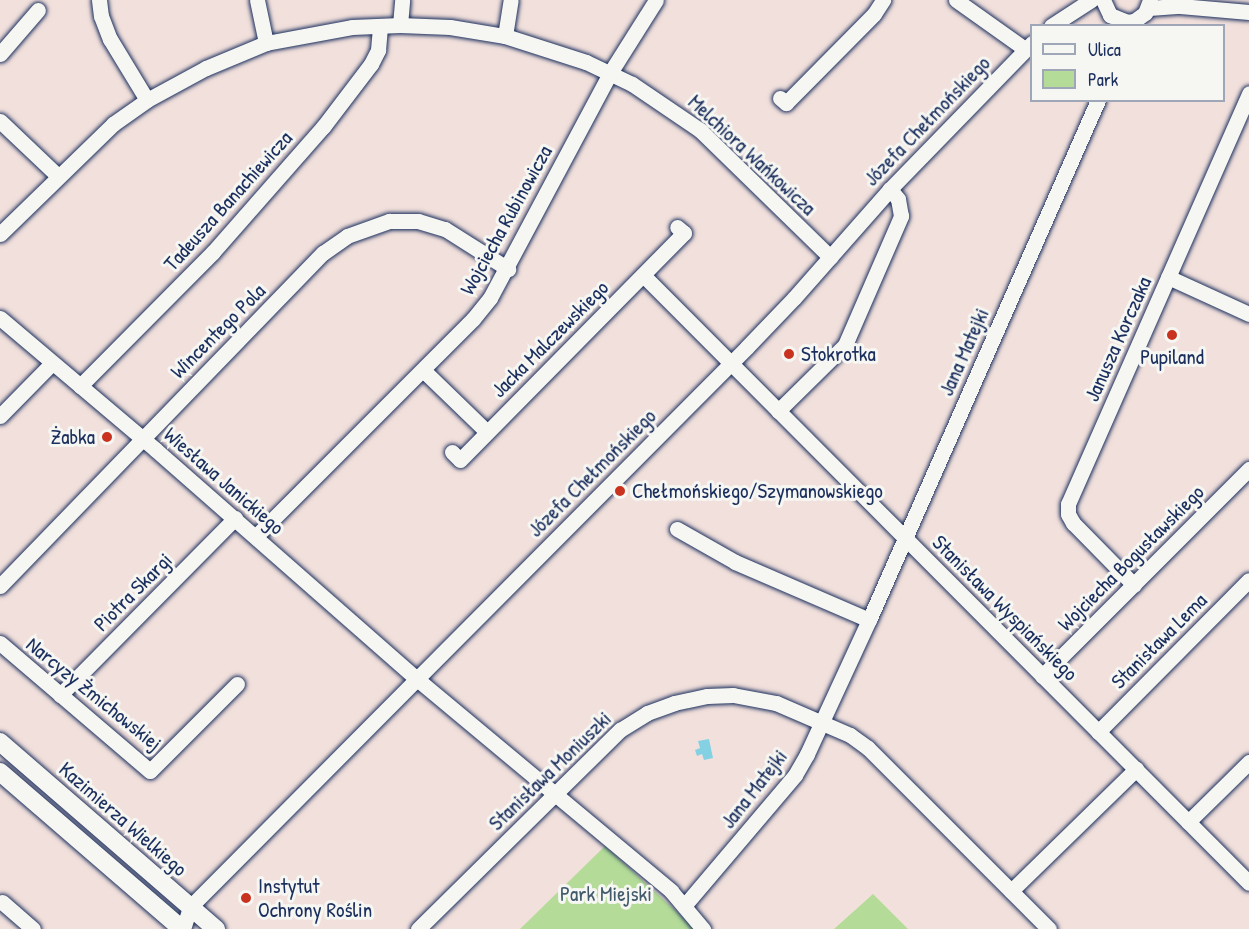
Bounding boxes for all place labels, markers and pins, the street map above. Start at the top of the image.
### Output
marker: Pupiland [1165,328,1179,342]
place label: Stokrotka [801,341,876,367]
place label: Pupiland [1140,344,1204,370]
marker: Stokrotka [782,347,796,361]
place label: Żabka [51,424,95,450]
marker: Żabka [100,430,114,444]
place label: Chełmońskiego/Szymanowskiego [632,478,883,504]
marker: Chełmońskiego/Szymanowskiego [613,484,627,498]
place label: Instytut Ochrony Roślin [258,873,372,923]
marker: Instytut Ochrony Roślin [239,891,253,905]

